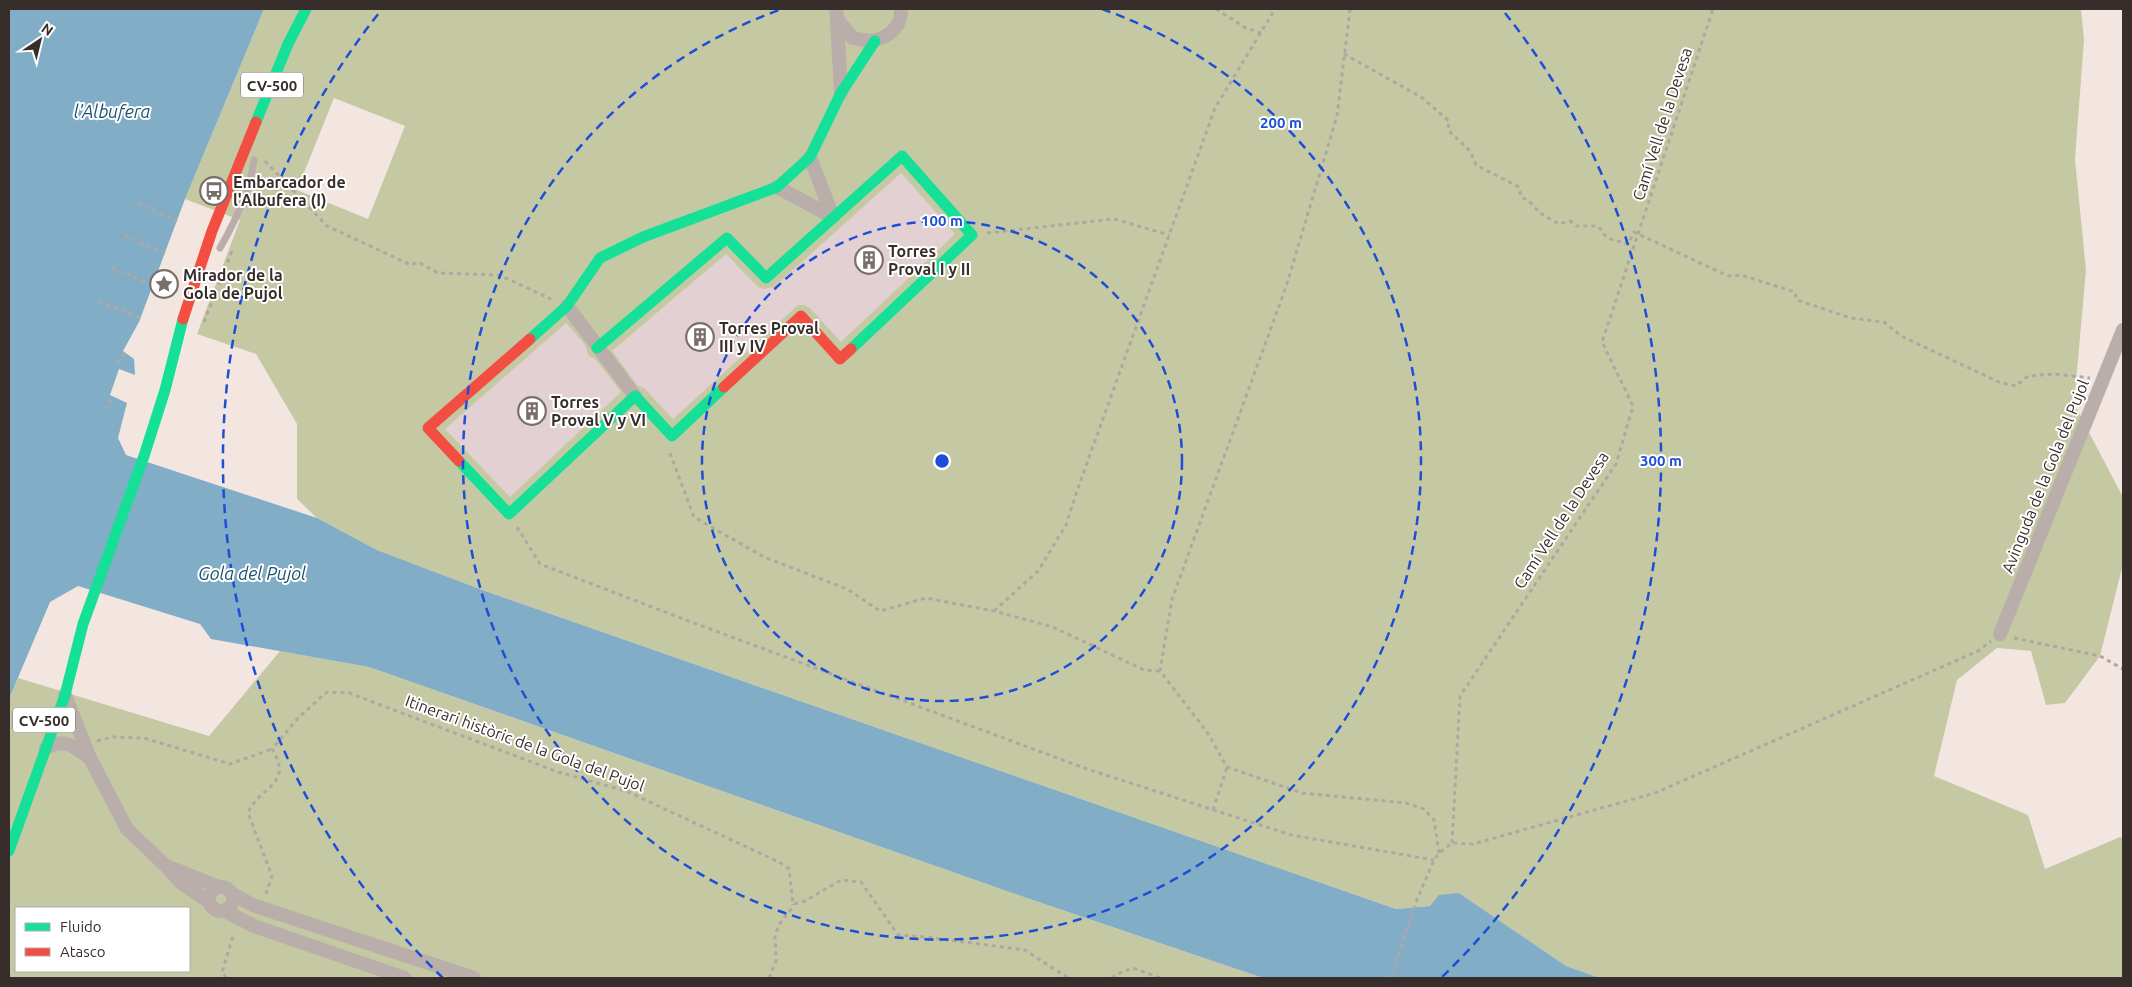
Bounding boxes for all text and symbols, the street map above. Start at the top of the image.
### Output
north arrow [15,15,65,65]
text: N [39,20,56,39]
street label: Camí Vell de la Devesa [1629,45,1695,203]
road number: CV-500 [241,72,303,98]
water label: l'Albufera [74,101,151,122]
text: 200 m [1260,114,1302,131]
place label: Embarcador de l'Albufera (I) [233,173,346,210]
bus stop icon: Embarcador de l'Albufera (I) [199,176,229,206]
text: 100 m [921,212,963,229]
place label: Torres Proval I y II [888,242,970,278]
building icon: Torres Proval I y II [854,245,884,275]
place label: Mirador de la Gola de Pujol [183,266,283,302]
place icon: Mirador de la Gola de Pujol [149,269,179,299]
place label: Torres Proval III y IV [719,319,819,355]
building icon: Torres Proval III y IV [685,322,715,352]
street label: Avinguda de la Gola del Pujol [1998,377,2092,575]
place label: Torres Proval V y VI [551,393,646,429]
building icon: Torres Proval V y VI [517,396,547,426]
street label: Camí Vell de la Devesa [1510,448,1612,592]
centre of rings [933,452,951,470]
text: 300 m [1640,452,1682,469]
water label: Gola del Pujol [198,563,306,583]
street label: Itinerari històric de la Gola del Pujol [403,691,647,795]
road number: CV-500 [13,708,75,732]
legend [15,907,190,972]
text: Fluido [60,918,102,935]
text: Atasco [60,943,106,960]

